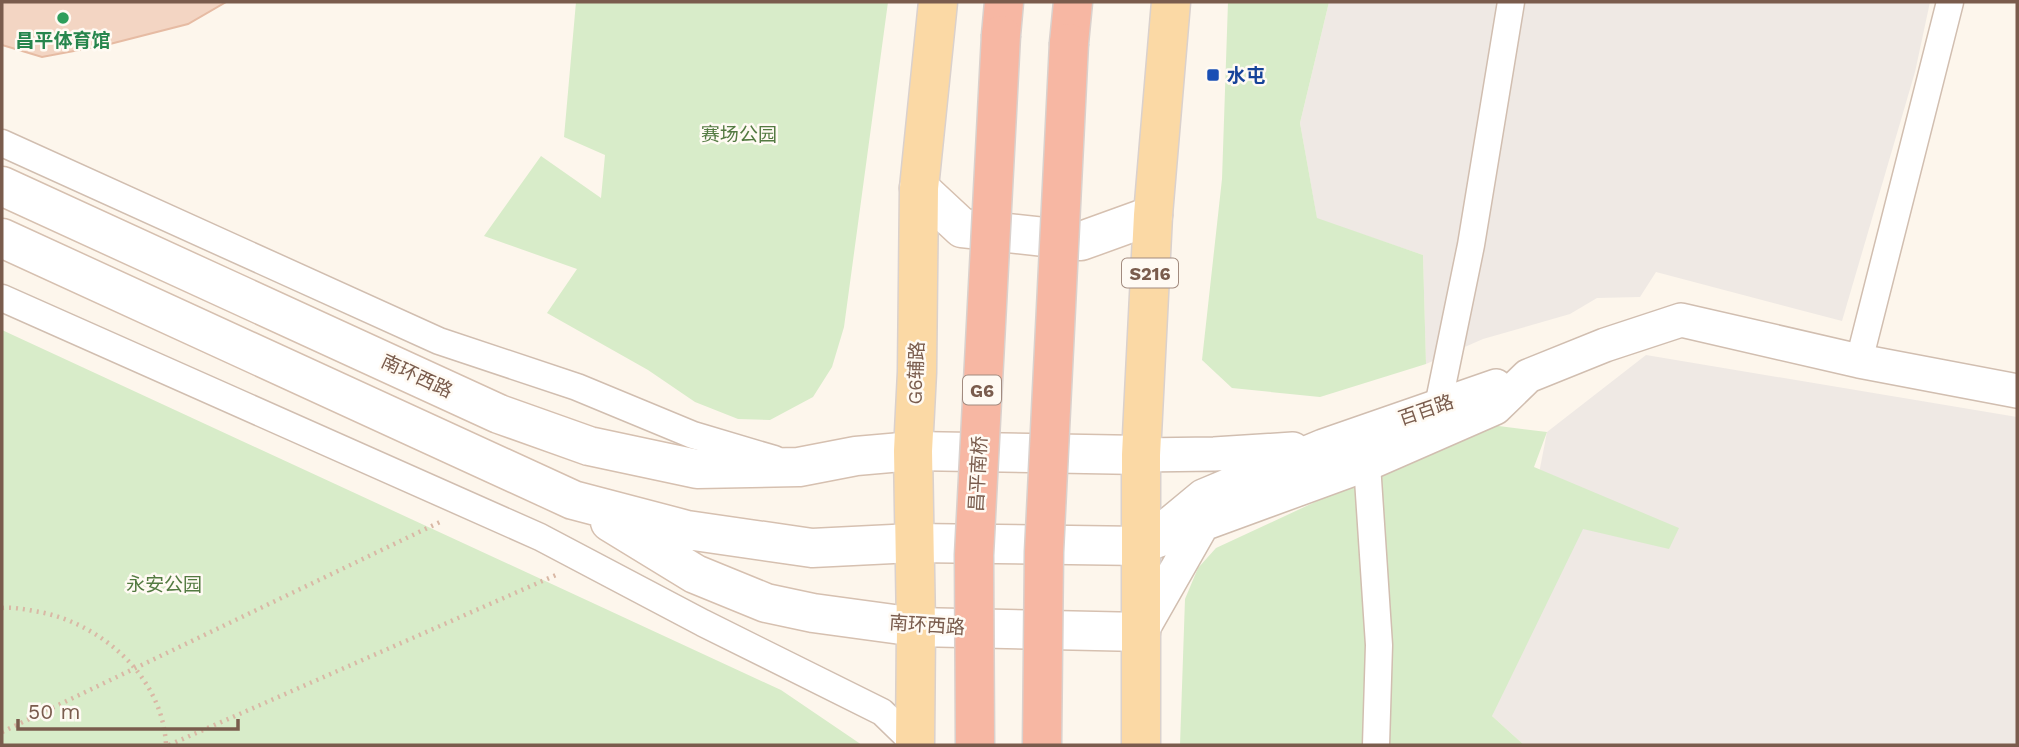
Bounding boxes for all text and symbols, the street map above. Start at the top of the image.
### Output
marker: 昌平体育馆 [55,10,71,26]
place label: 昌平体育馆 [15,29,111,52]
place label: 水屯 [1227,64,1265,87]
marker: 水屯 [1205,67,1221,83]
park label: 赛场公园 [701,123,777,146]
road number: S216 [1122,258,1178,288]
street label: G6辅路 [903,341,929,405]
street label: 南环西路 [378,350,456,402]
road number: G6 [963,376,1001,404]
street label: 百百路 [1395,390,1457,430]
street label: 昌平南桥 [965,435,991,513]
park label: 永安公园 [126,573,202,596]
street label: 南环西路 [888,611,966,639]
scale bar [18,688,238,732]
text: 50 m [28,699,80,724]

